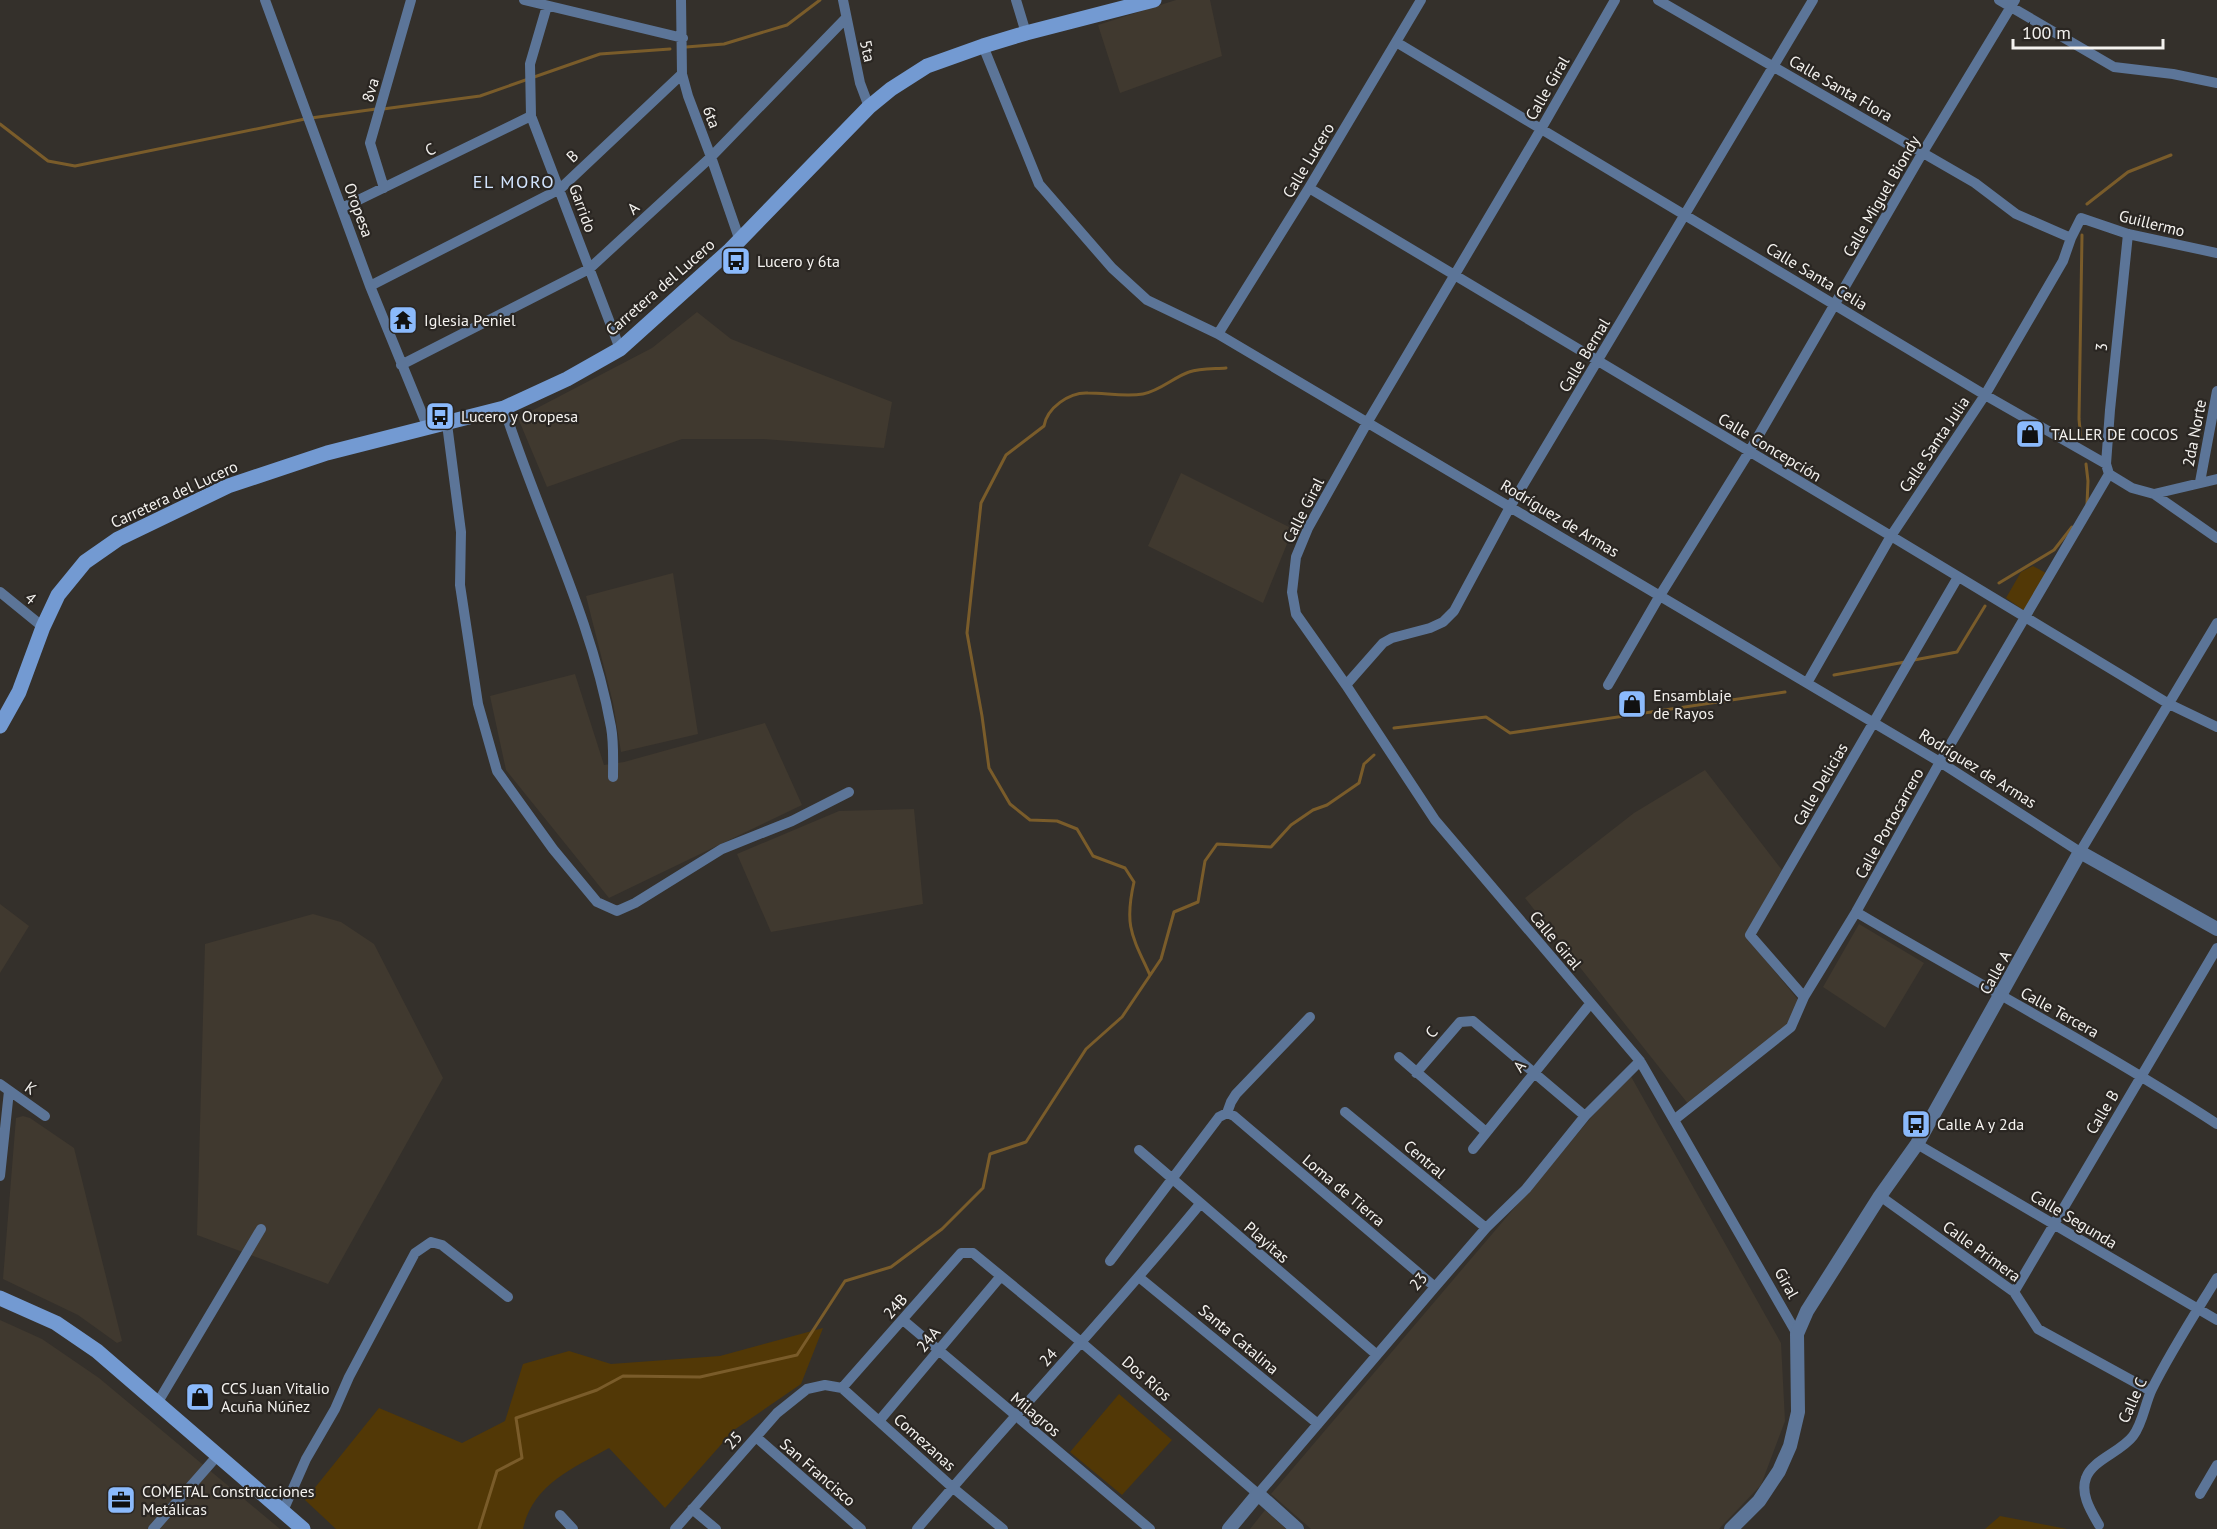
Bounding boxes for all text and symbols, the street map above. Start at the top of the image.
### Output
scale bar [2013,12,2163,50]
text: 100 m [2022,21,2071,44]
street label: 5ta [856,38,880,64]
street label: Calle Santa Flora [1786,50,1896,126]
street label: Calle Giral [1521,52,1573,124]
street label: 8va [357,76,383,104]
street label: 6ta [699,103,725,131]
street label: Calle Lucero [1278,119,1338,201]
street label: Calle Miguel Biondy [1838,131,1924,260]
street label: C [422,138,438,160]
street label: B [562,145,582,167]
district label: EL MORO [473,170,555,193]
street label: Oropesa [340,180,378,240]
street label: Garrido [565,181,601,235]
street label: A [623,197,644,219]
street label: Guillermo [2117,205,2187,241]
street label: Carretera del Lucero [601,234,719,340]
street label: Calle Santa Celia [1763,238,1871,314]
bus stop icon: Lucero y 6ta [720,245,752,277]
place label: Lucero y 6ta [757,251,840,271]
temple icon: Iglesia Peniel [387,304,419,336]
place label: Iglesia Peniel [424,310,516,330]
street label: Calle Bernal [1554,314,1614,396]
street label: 3 [2091,342,2111,352]
street label: Calle Santa Julia [1895,392,1973,496]
street label: 2da Norte [2178,398,2210,468]
bus stop icon: Lucero y Oropesa [424,400,456,432]
place label: Lucero y Oropesa [461,406,578,426]
street label: Calle Concepción [1715,408,1825,486]
shop icon: TALLER DE COCOS [2014,418,2046,450]
place label: TALLER DE COCOS [2051,424,2178,444]
street label: Carretera del Lucero [107,456,241,532]
street label: Calle Giral [1278,474,1328,546]
street label: Rodríguez de Armas [1497,475,1623,561]
street label: 4 [21,588,41,609]
place label: Ensamblaje de Rayos [1653,685,1732,723]
shop icon: Ensamblaje de Rayos [1616,688,1648,720]
street label: Rodríguez de Armas [1916,724,2041,812]
street label: Calle Delicias [1788,739,1852,829]
street label: Calle Portocarrero [1850,764,1928,882]
street label: Calle Giral [1526,906,1587,974]
street label: Calle A [1975,946,2016,998]
street label: Calle Tercera [2017,982,2103,1042]
street label: C [1420,1022,1442,1042]
street label: A [1508,1056,1530,1076]
street label: K [21,1077,41,1099]
street label: Calle B [2081,1086,2123,1138]
bus stop icon: Calle A y 2da [1900,1108,1932,1140]
place label: Calle A y 2da [1937,1114,2024,1134]
street label: Central [1400,1136,1450,1183]
street label: Loma de Tierra [1299,1150,1389,1230]
street label: Calle Segunda [2027,1185,2121,1253]
street label: Calle Primera [1939,1216,2025,1286]
street label: Playitas [1240,1217,1294,1267]
street label: Giral [1770,1264,1804,1302]
street label: 23 [1405,1268,1431,1294]
street label: 24B [879,1289,911,1323]
street label: Santa Catalina [1195,1300,1283,1378]
street label: 24A [912,1322,945,1356]
street label: 24 [1035,1344,1061,1370]
street label: Dos Ríos [1118,1351,1176,1405]
street label: Calle C [2113,1374,2151,1426]
place label: CCS Juan Vitalio Acuña Núñez [221,1378,330,1416]
shop icon: CCS Juan Vitalio Acuña Núñez [184,1381,216,1413]
street label: Milagros [1007,1387,1065,1441]
street label: Comezanas [890,1409,960,1475]
street label: 25 [720,1427,746,1453]
street label: San Francisco [776,1434,860,1510]
place label: COMETAL Construcciones Metálicas [142,1481,315,1519]
office icon: COMETAL Construcciones Metálicas [105,1484,137,1516]

